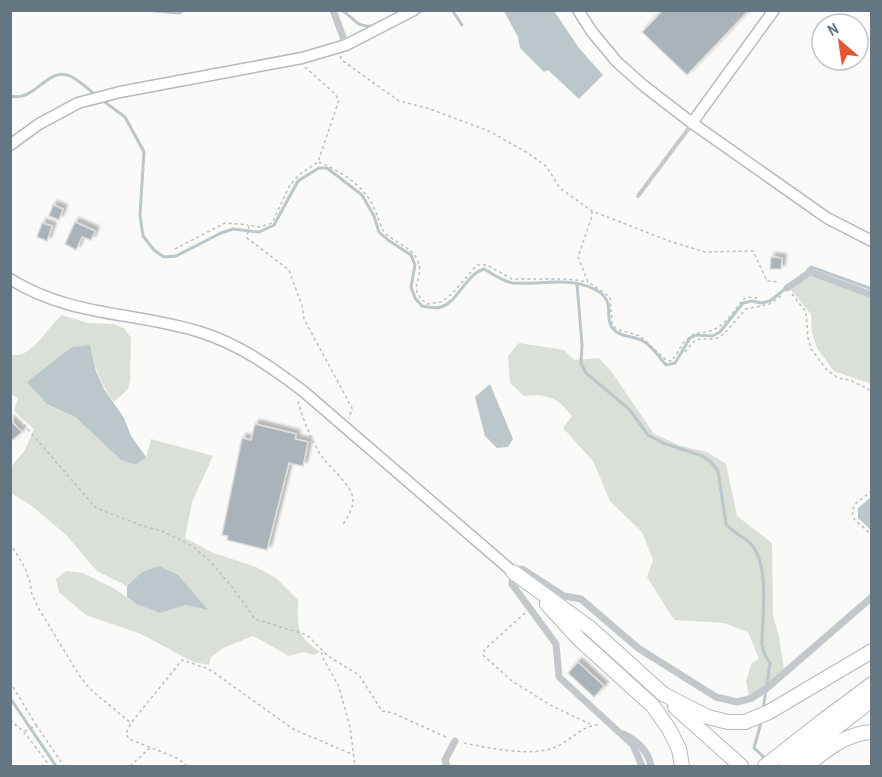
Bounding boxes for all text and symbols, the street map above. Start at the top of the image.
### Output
north arrow [810,12,870,72]
text: N [823,17,842,41]

